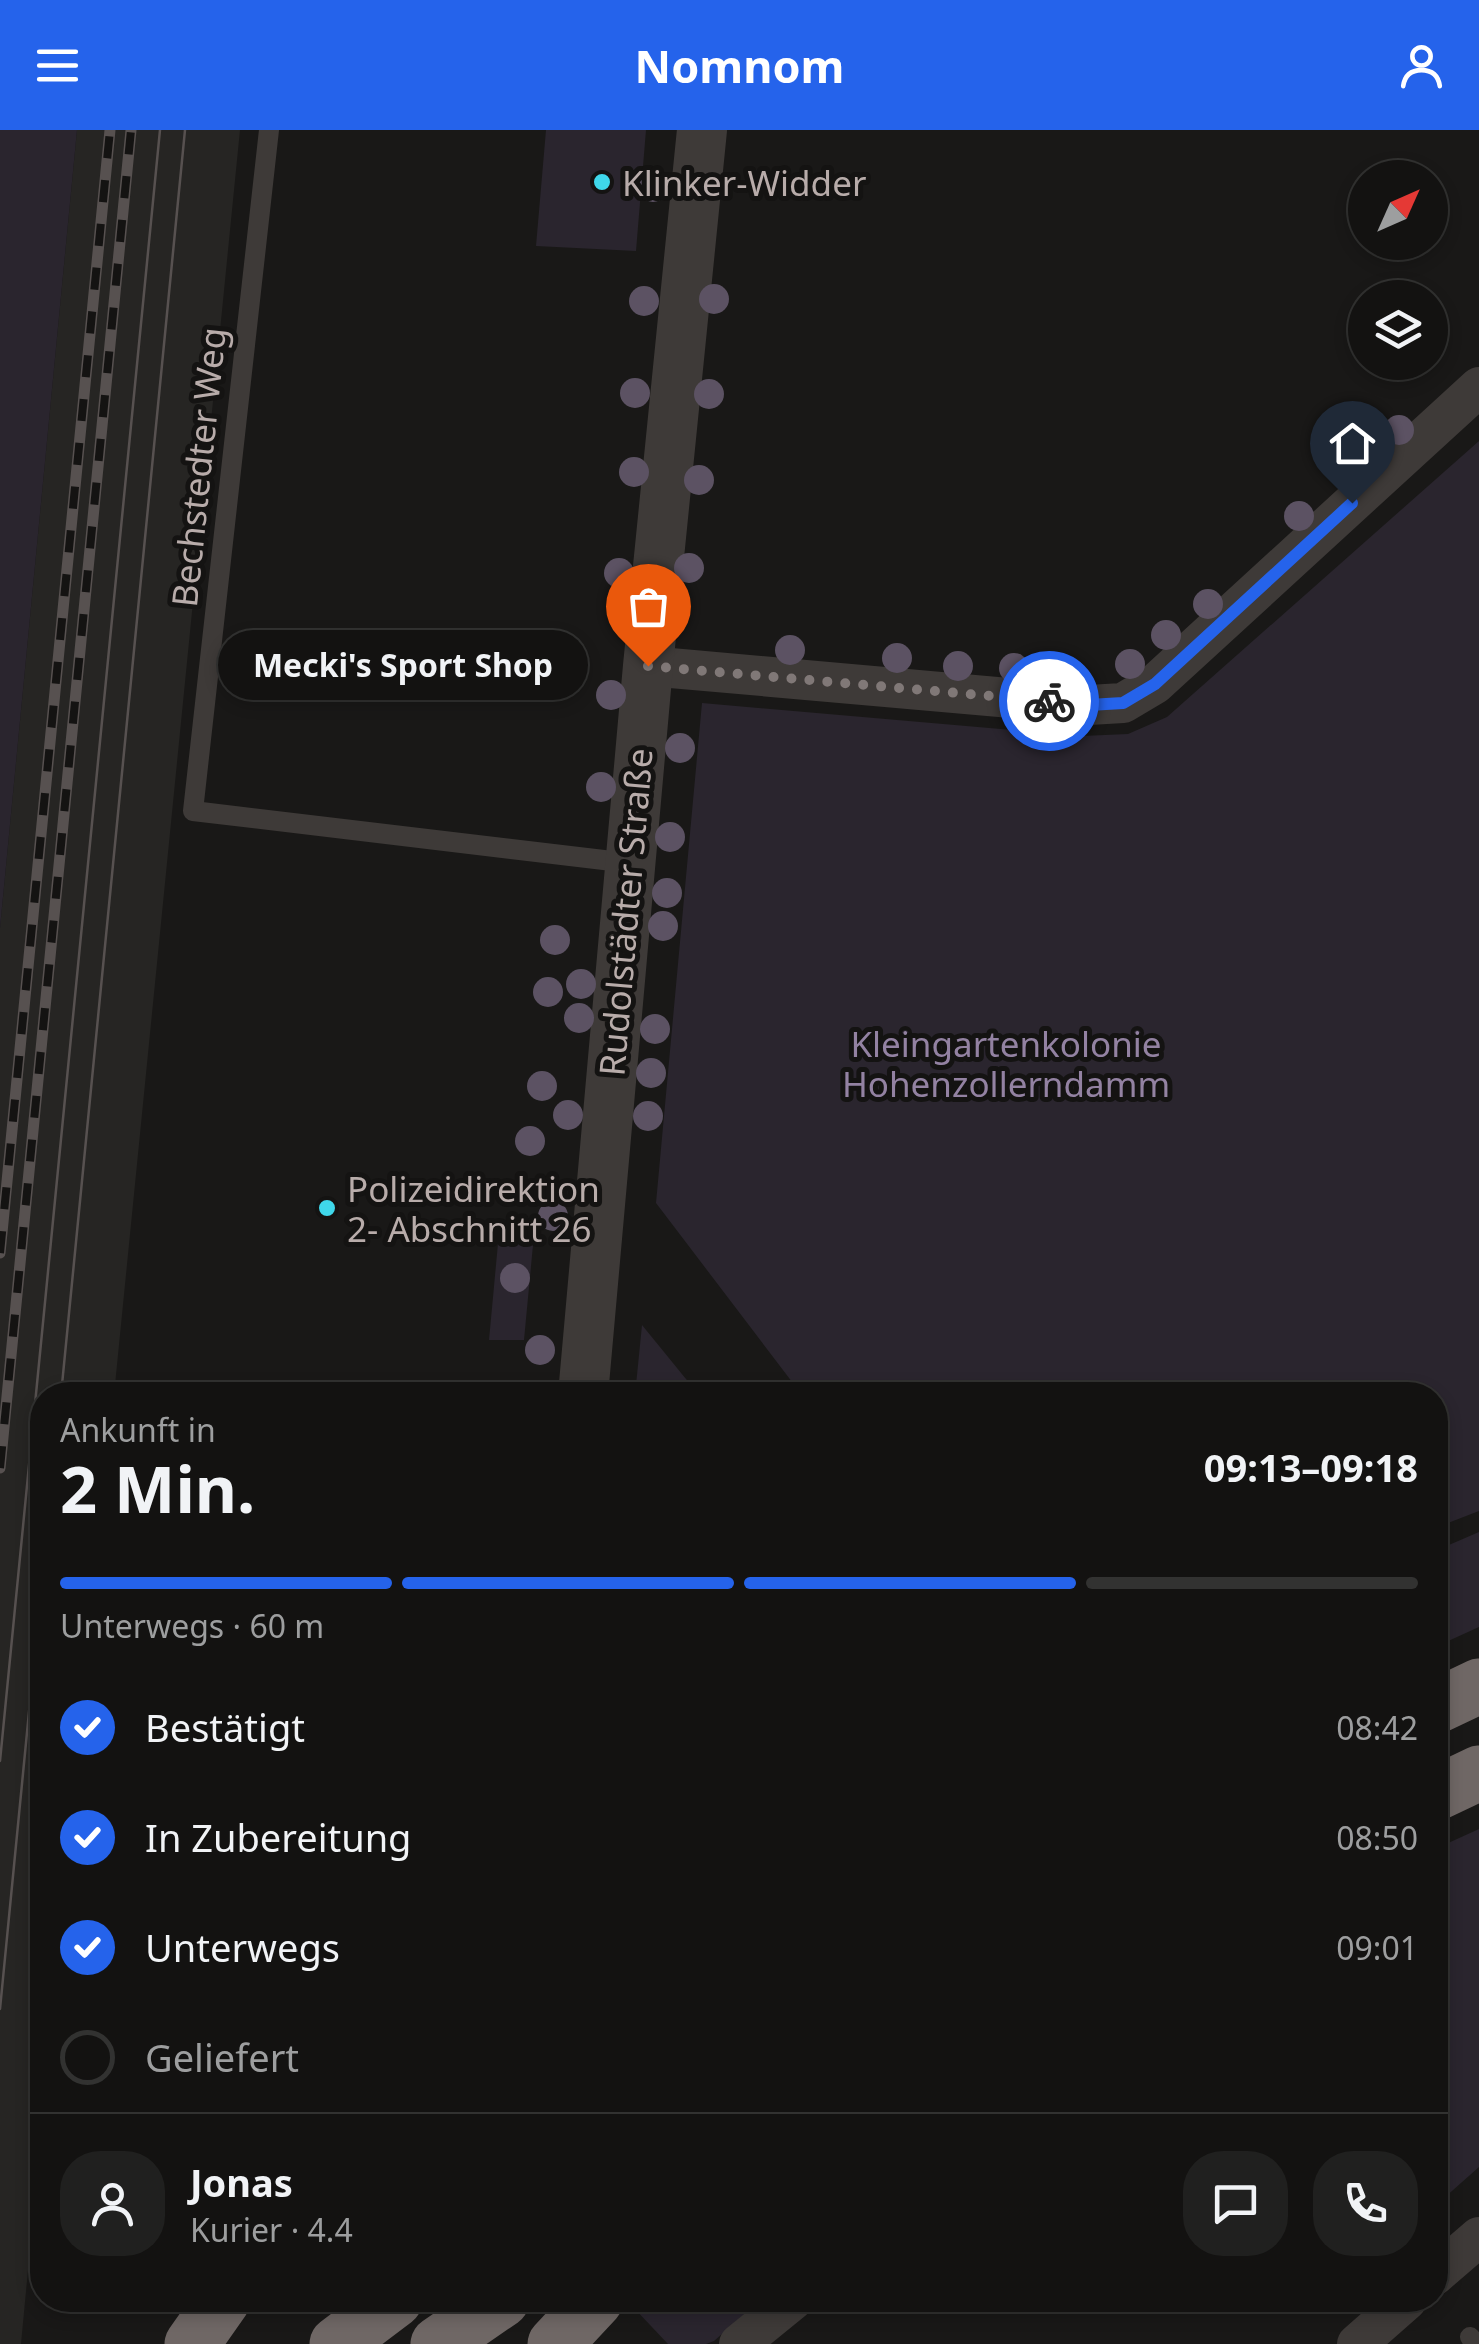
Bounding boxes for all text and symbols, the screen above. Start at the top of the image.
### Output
text: Nomnom [635,35,844,96]
icon: menu [30,38,85,93]
icon: person [1394,38,1449,93]
place label: Klinker-Widder [622,159,866,206]
north arrow [1348,160,1448,260]
map controls [1348,160,1448,380]
marker: Klinker-Widder [591,171,613,193]
button: layers [1348,280,1448,380]
street label: Bechstedter Weg [160,325,236,609]
pin [1310,401,1395,504]
icon: home [1325,416,1380,471]
pin [606,564,691,667]
icon: bag [621,579,676,634]
callout: Mecki's Sport Shop [218,631,588,701]
text: Mecki's Sport Shop [253,643,553,686]
courier [999,651,1099,751]
icon: bike [1022,674,1077,729]
street label: Rudolstädter Straße [587,746,663,1078]
park label: Kleingartenkolonie Hohenzollerndamm [842,1020,1170,1107]
place label: Polizeidirektion 2- Abschnitt 26 [347,1165,600,1252]
marker: Polizeidirektion 2- Abschnitt 26 [316,1197,338,1219]
text: Ankunft in [60,1408,216,1451]
text: 09:13–09:18 [1204,1441,1418,1493]
text: 2 Min. [60,1444,255,1532]
text: Unterwegs · 60 m [60,1604,324,1647]
icon: check [60,1700,115,1755]
text: Bestätigt [145,1701,305,1753]
text: 08:42 [1336,1706,1418,1749]
icon: check [60,1810,115,1865]
text: In Zubereitung [145,1811,412,1863]
text: 08:50 [1336,1816,1418,1859]
icon: check [60,1920,115,1975]
text: Unterwegs [145,1921,340,1973]
text: 09:01 [1336,1926,1418,1969]
text: Geliefert [145,2031,299,2083]
button: person [60,2151,165,2256]
button: chat [1183,2151,1288,2256]
button: phone [1313,2151,1418,2256]
text: Jonas [190,2156,293,2208]
text: Kurier · 4.4 [190,2208,353,2251]

